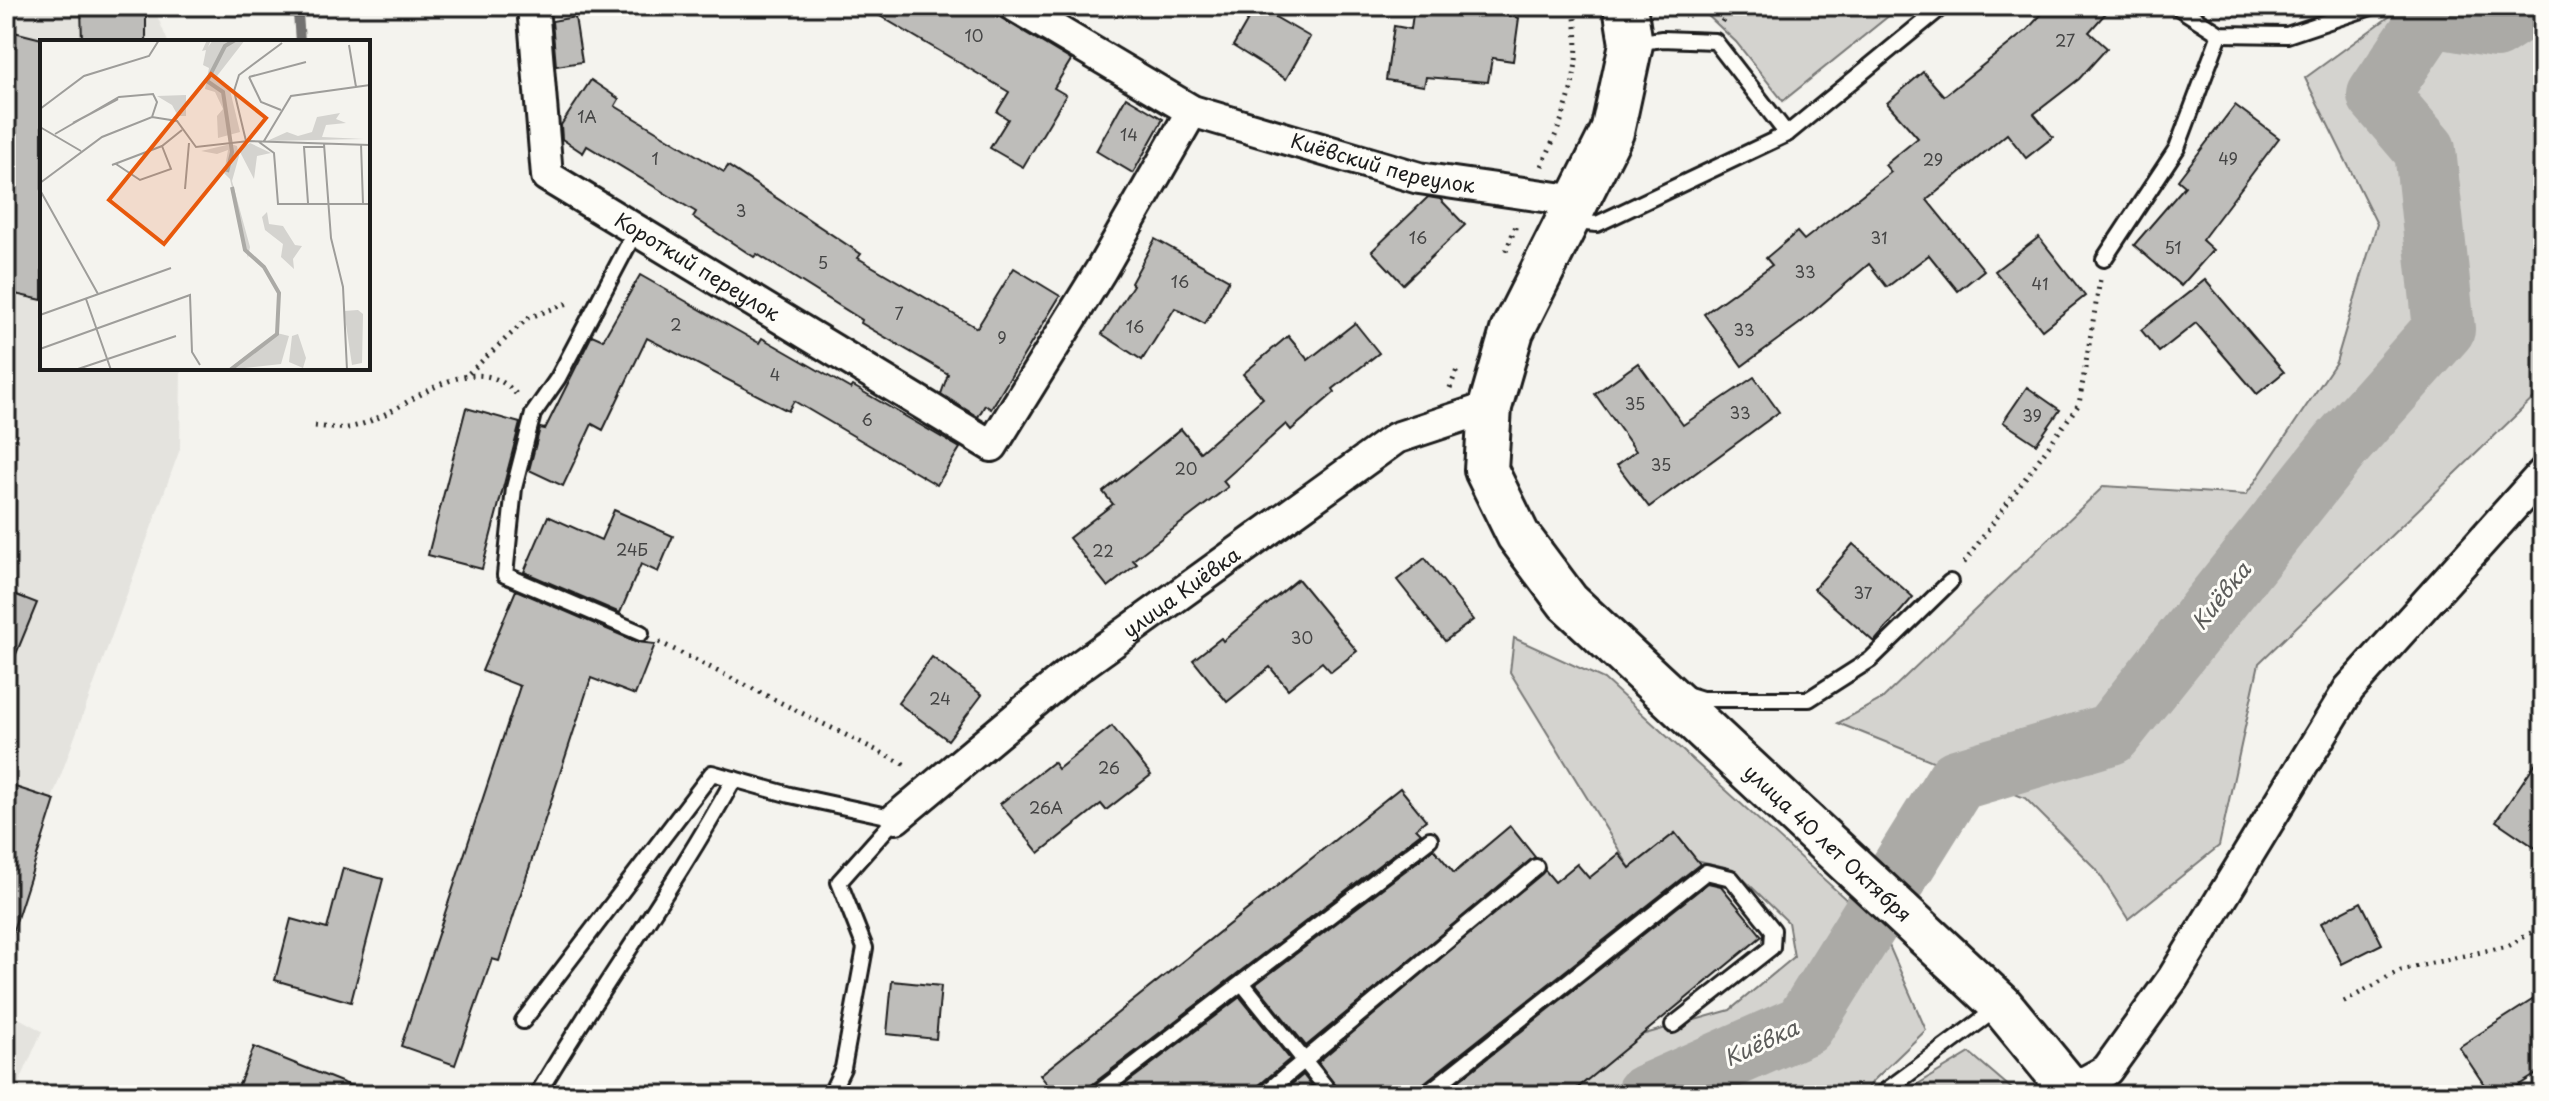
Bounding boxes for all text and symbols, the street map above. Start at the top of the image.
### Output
house number: 10 [965,23,983,47]
house number: 27 [2055,28,2075,52]
inset map [40,40,370,370]
house number: 1А [577,104,597,128]
house number: 14 [1120,122,1138,146]
street label: Киёвский переулок [1287,125,1477,200]
house number: 1 [651,146,659,170]
house number: 49 [2218,146,2238,170]
house number: 29 [1923,147,1943,171]
house number: 3 [736,198,746,222]
street label: Короткий переулок [609,204,786,328]
house number: 16 [1409,225,1427,249]
house number: 31 [1871,225,1887,249]
house number: 51 [2164,235,2182,259]
house number: 5 [818,250,828,274]
house number: 33 [1794,259,1816,283]
house number: 16 [1171,269,1189,293]
house number: 41 [2032,271,2048,295]
house number: 7 [894,301,904,325]
house number: 2 [670,312,682,336]
house number: 16 [1126,314,1144,338]
house number: 33 [1733,317,1755,341]
house number: 9 [997,325,1007,349]
house number: 4 [770,362,780,386]
house number: 35 [1625,391,1645,415]
house number: 33 [1729,400,1751,424]
house number: 39 [2022,403,2042,427]
house number: 6 [861,407,873,431]
house number: 35 [1651,452,1671,476]
house number: 20 [1175,456,1197,480]
house number: 24Б [616,537,648,561]
house number: 22 [1092,538,1114,562]
street label: улица Киёвка [1116,539,1246,645]
water label: Киёвка [2182,553,2258,636]
house number: 37 [1854,580,1873,604]
house number: 30 [1291,625,1313,649]
house number: 24 [929,686,951,710]
house number: 26 [1098,755,1120,779]
street label: улица 40 лет Октября [1738,757,1919,929]
house number: 26А [1029,795,1063,819]
water label: Киёвка [1718,1009,1804,1073]

